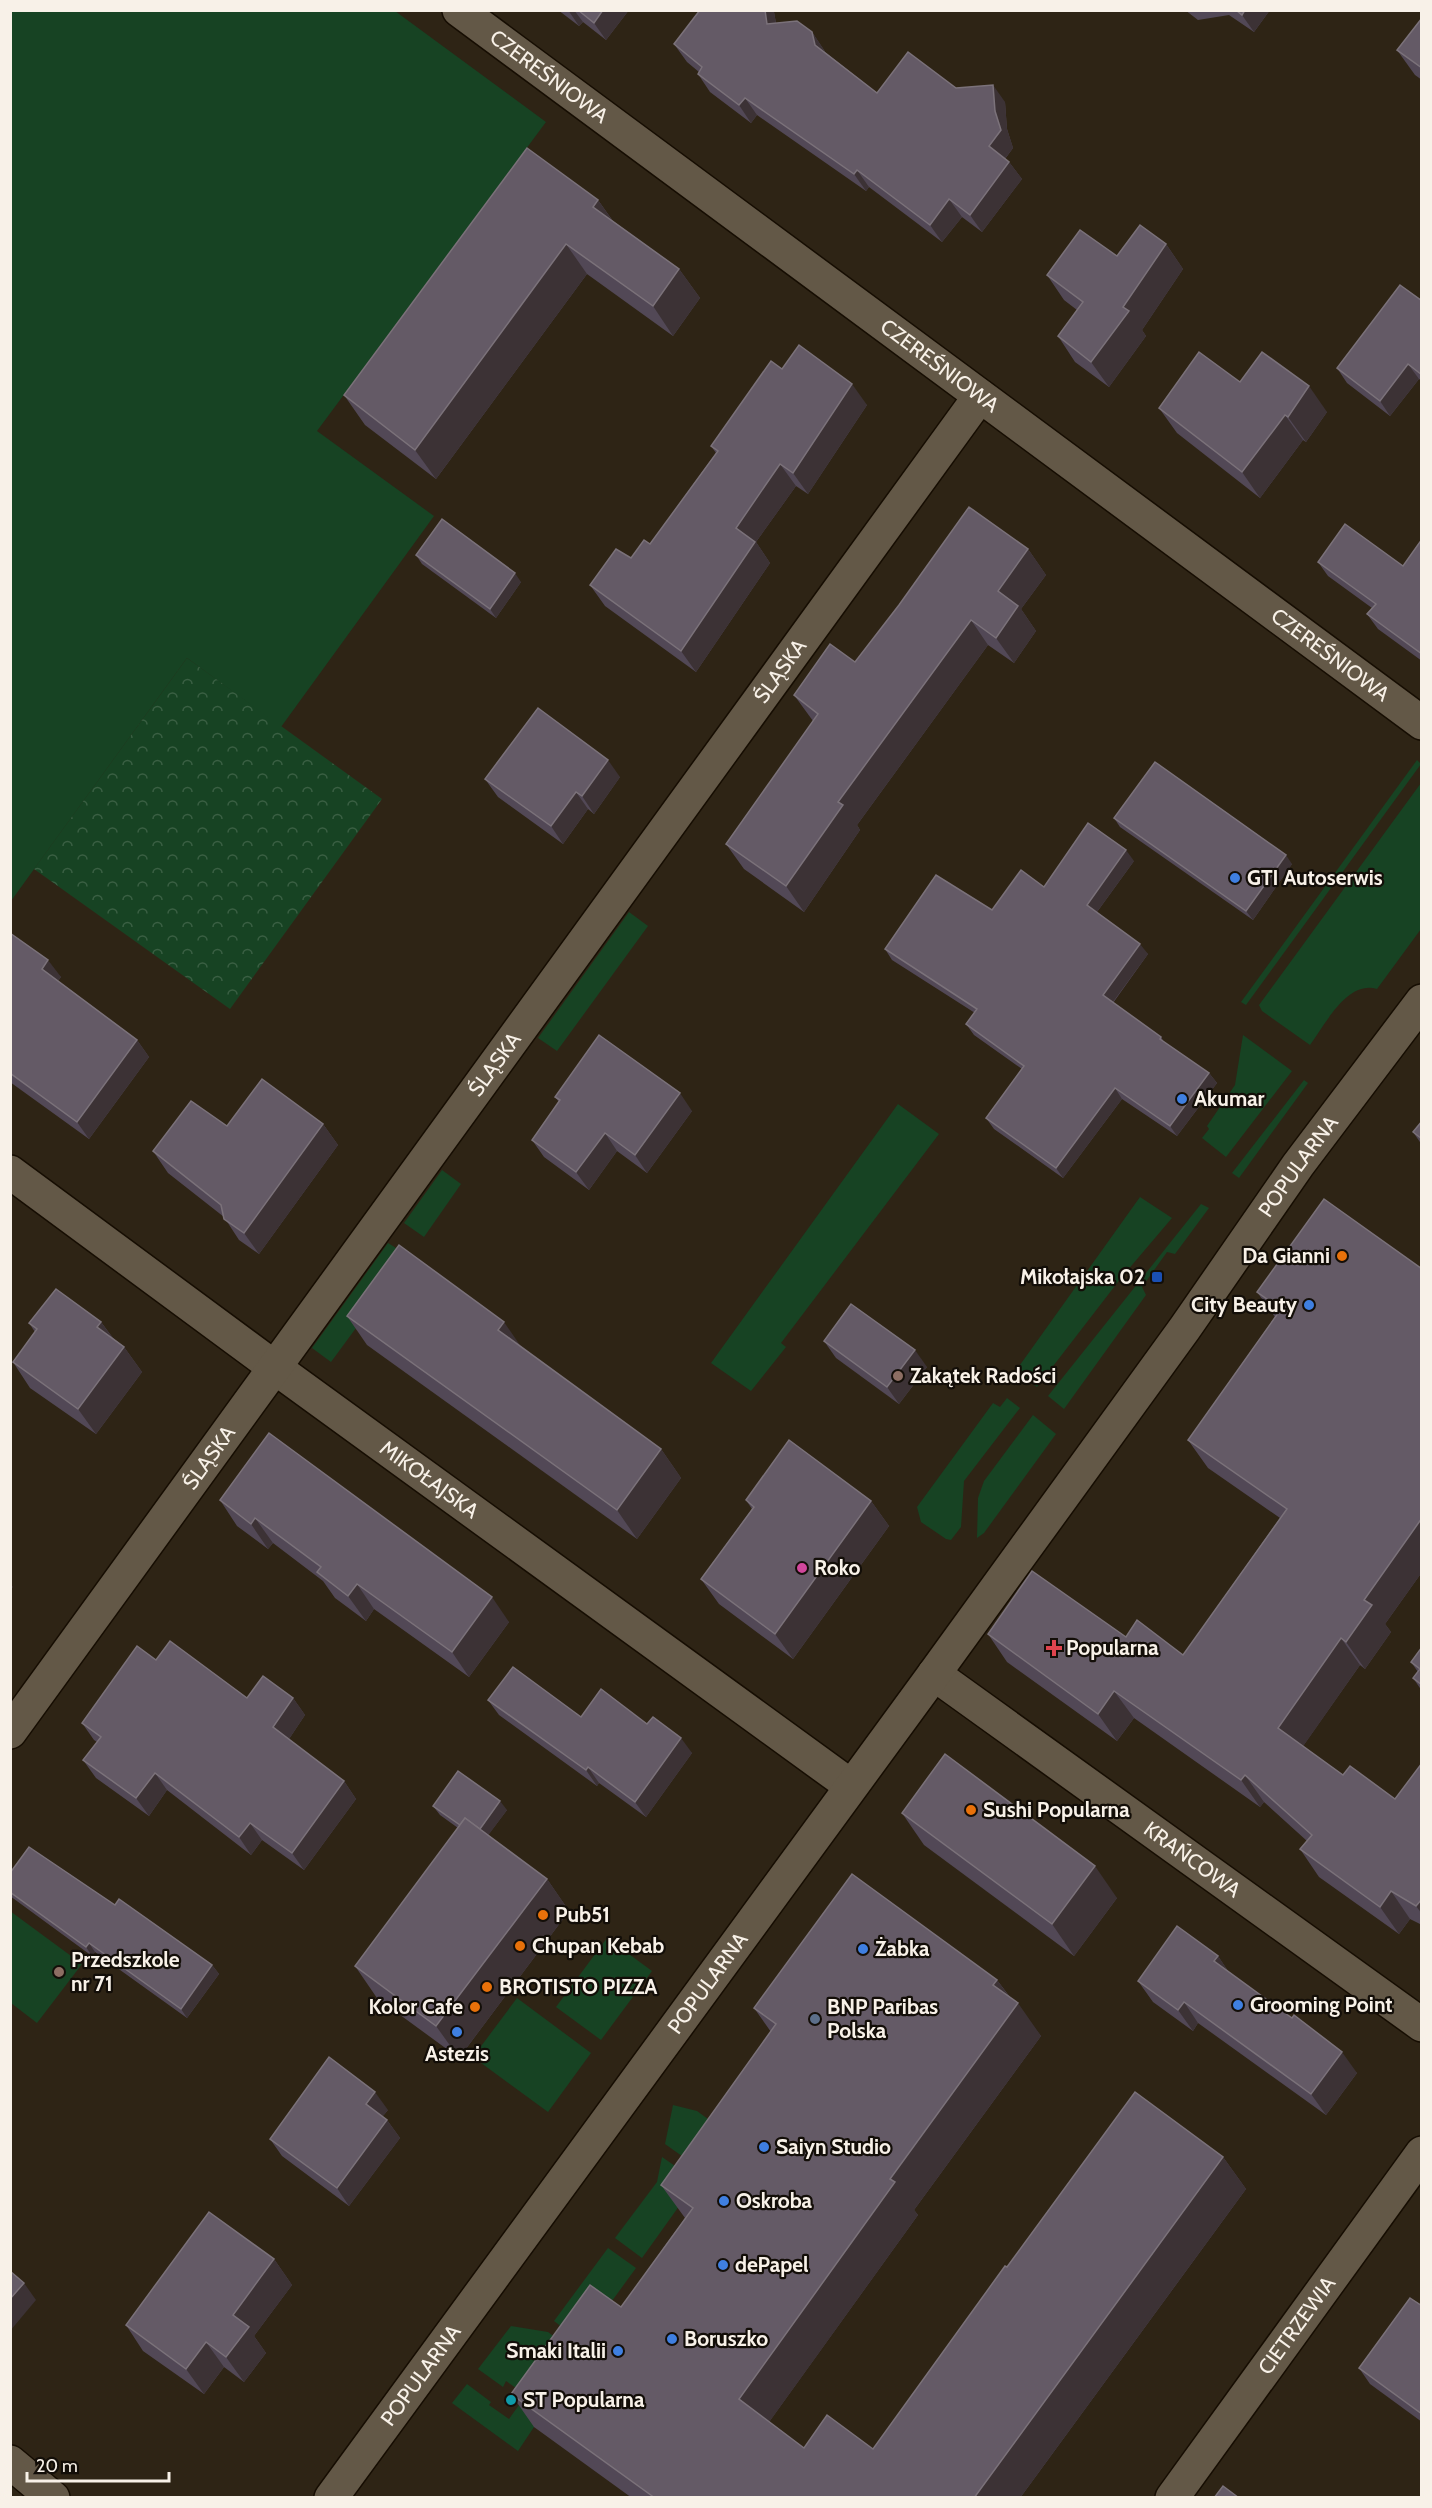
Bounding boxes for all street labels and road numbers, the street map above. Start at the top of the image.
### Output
street label: CZEREŚNIOWA [485,24,613,128]
street label: CZEREŚNIOWA [876,313,1004,417]
street label: CZEREŚNIOWA [1266,603,1395,707]
street label: ŚLĄSKA [748,634,811,708]
street label: ŚLĄSKA [463,1027,526,1101]
street label: POPULARNA [1253,1110,1343,1222]
street label: ŚLĄSKA [177,1421,240,1494]
street label: MIKOŁAJSKA [375,1435,484,1523]
street label: KRAŃCOWA [1139,1816,1246,1902]
street label: POPULARNA [662,1927,753,2038]
street label: CIETRZEWIA [1253,2271,1341,2379]
street label: POPULARNA [375,2319,466,2431]

